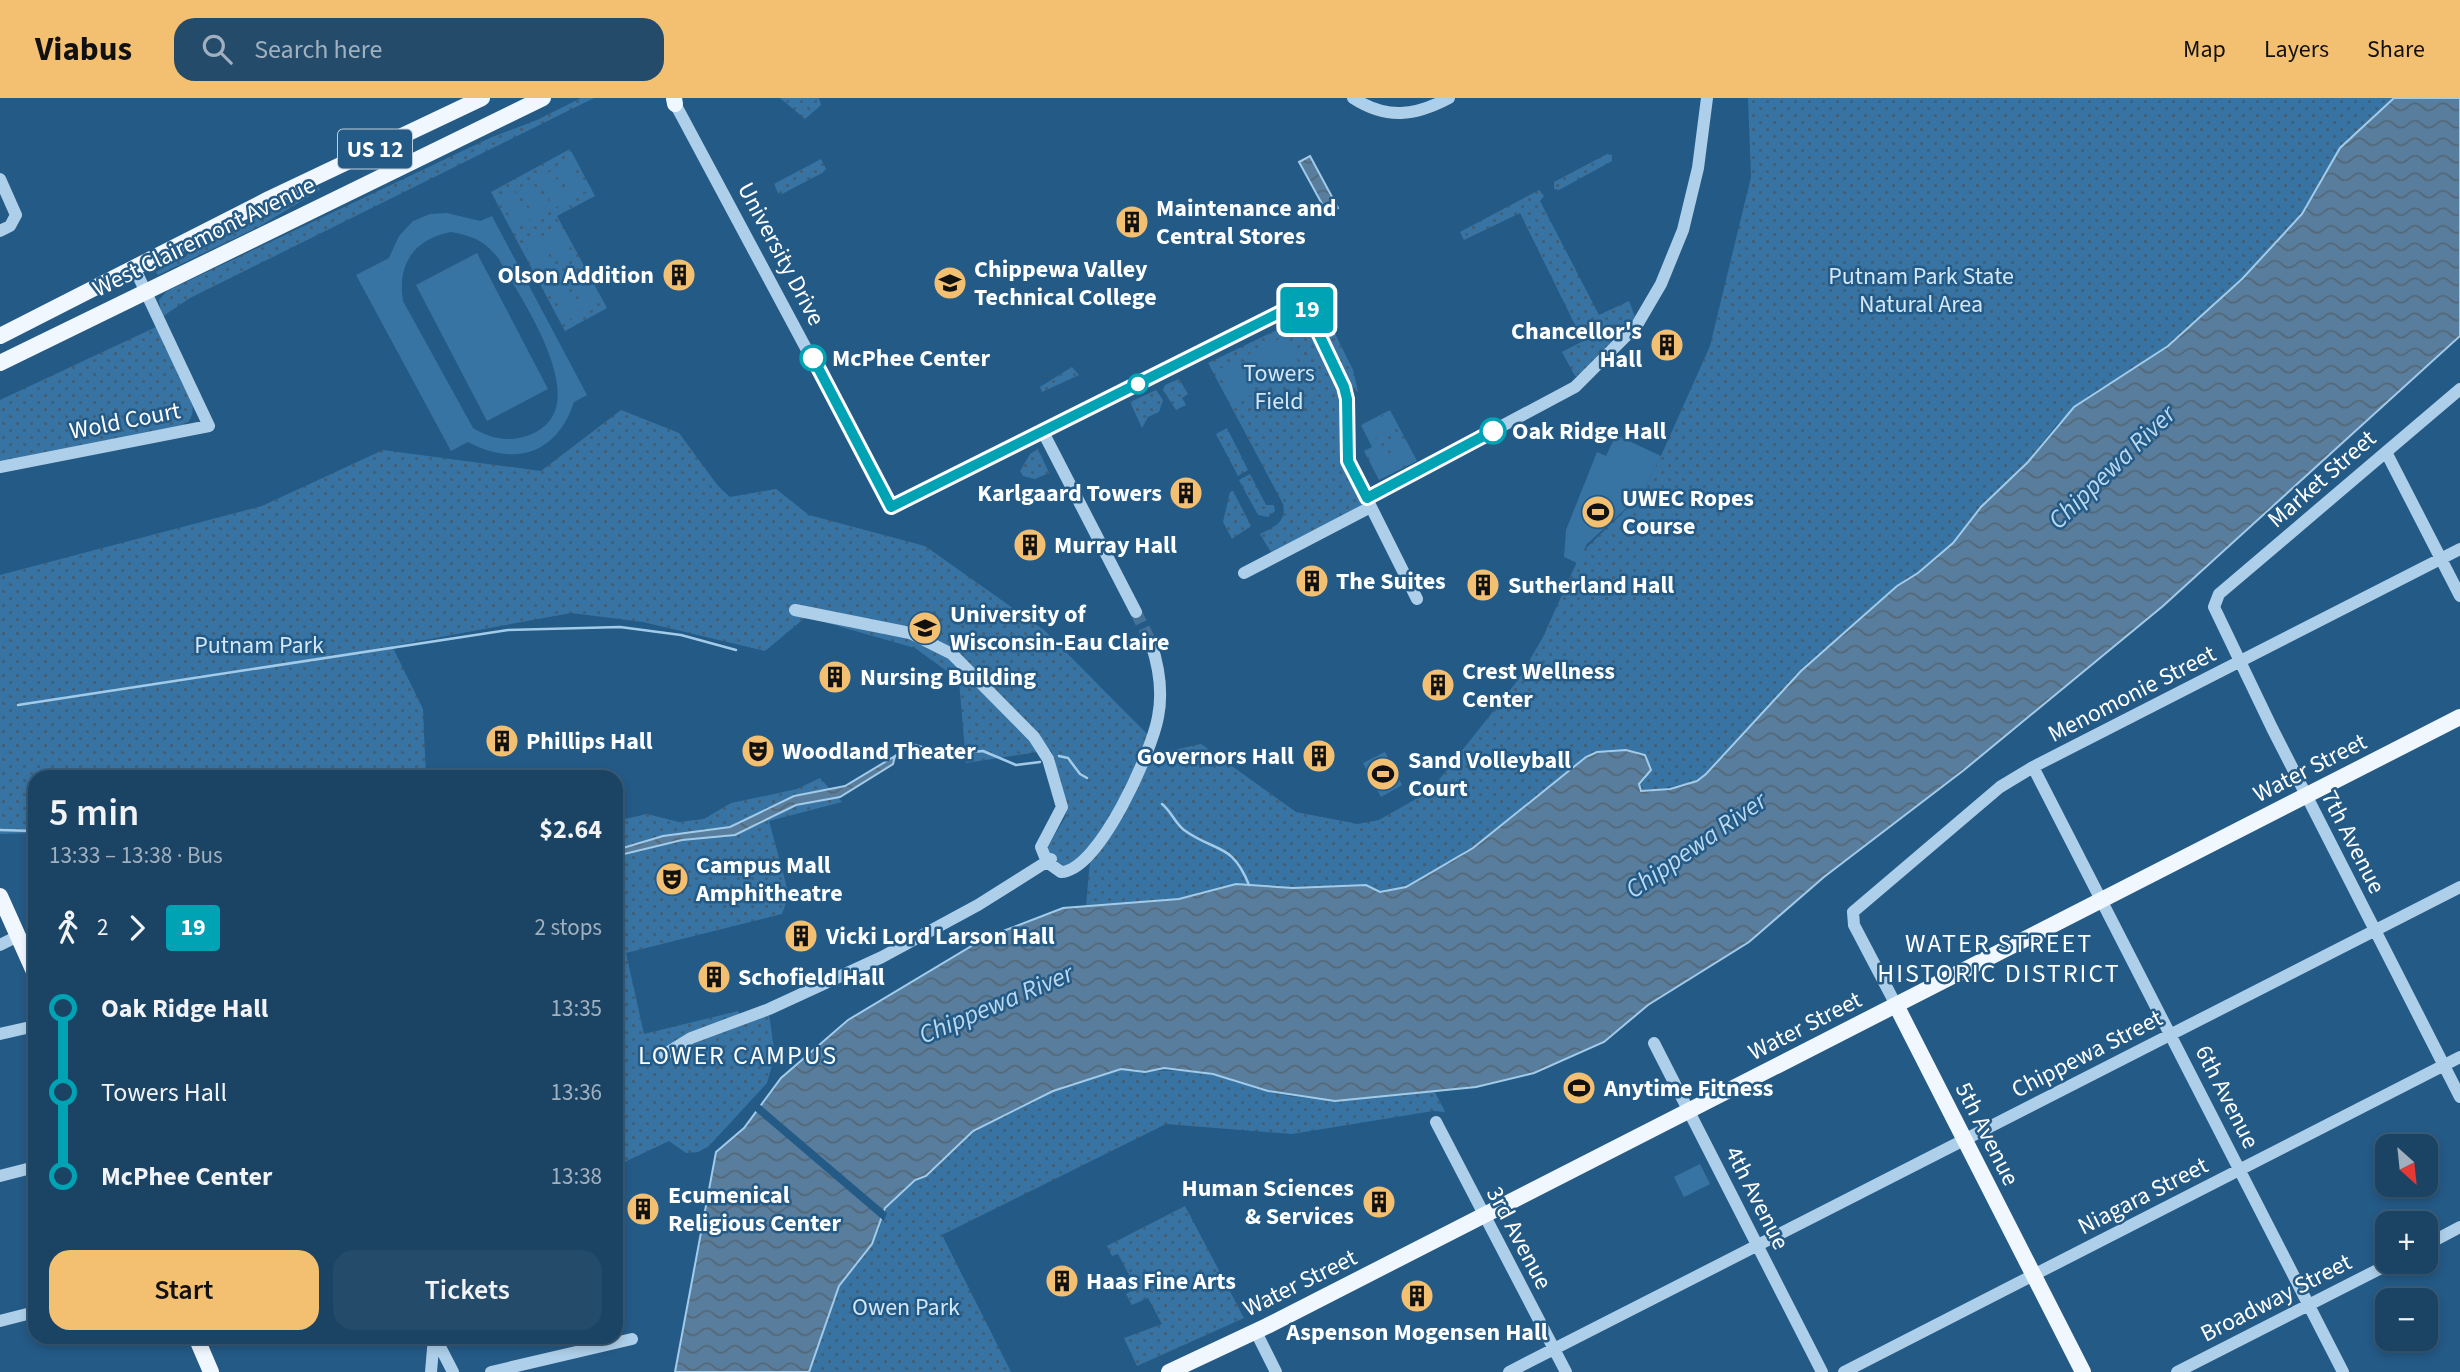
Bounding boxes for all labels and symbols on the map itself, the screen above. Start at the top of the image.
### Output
road number: US 12 [338,130,412,168]
street label: West Clairemont Avenue [87,168,321,306]
street label: University Drive [728,176,834,332]
place label: Maintenance and Central Stores [1156,191,1337,254]
building icon: Maintenance and Central Stores [1113,203,1151,241]
place label: Chippewa Valley Technical College [974,252,1157,315]
building icon: Olson Addition [660,256,698,294]
place label: Olson Addition [497,258,654,293]
park label: Putnam Park State Natural Area [1828,259,2014,322]
school or university icon: Chippewa Valley Technical College [931,264,969,302]
line badge: 19 [1276,287,1338,333]
place label: Chancellor's Hall [1511,314,1642,377]
building icon: Chancellor's Hall [1648,326,1686,364]
place label: McPhee Center [832,341,991,376]
marker: McPhee Center [800,345,826,371]
park label: Towers Field [1243,356,1315,419]
unlabelled marker [1128,374,1148,394]
street label: Wold Court [67,393,183,449]
water label: Chippewa River [2040,396,2185,538]
place label: Oak Ridge Hall [1512,414,1666,449]
marker: Oak Ridge Hall [1480,418,1506,444]
street label: Market Street [2260,422,2384,536]
building icon: Karlgaard Towers [1167,474,1205,512]
place label: Karlgaard Towers [977,476,1162,511]
place label: UWEC Ropes Course [1622,481,1754,544]
sports icon: UWEC Ropes Course [1579,493,1617,531]
building icon: Murray Hall [1011,526,1049,564]
place label: Murray Hall [1054,528,1177,563]
building icon: The Suites [1293,562,1331,600]
place label: The Suites [1336,564,1446,599]
building icon: Sutherland Hall [1464,566,1502,604]
place label: Sutherland Hall [1508,568,1674,603]
place label: University of Wisconsin-Eau Claire [950,597,1169,660]
school or university icon: University of Wisconsin-Eau Claire [906,609,944,647]
park label: Putnam Park [194,628,324,663]
street label: Menomonie Street [2042,637,2222,751]
place label: Crest Wellness Center [1462,654,1615,717]
building icon: Nursing Building [816,658,854,696]
place label: Nursing Building [860,660,1036,695]
building icon: Crest Wellness Center [1419,666,1457,704]
building icon: Phillips Hall [483,722,521,760]
place label: Phillips Hall [526,724,653,759]
street label: Water Street [2247,724,2373,812]
theatre icon: Woodland Theater [739,732,777,770]
place label: Woodland Theater [782,734,976,769]
building icon: Governors Hall [1300,737,1338,775]
place label: Governors Hall [1137,739,1294,774]
place label: Sand Volleyball Court [1408,743,1571,806]
sports icon: Sand Volleyball Court [1364,755,1402,793]
water label: Chippewa River [1618,782,1775,907]
street label: 7th Avenue [2312,784,2394,900]
place label: Campus Mall Amphitheatre [695,848,843,911]
theatre icon: Campus Mall Amphitheatre [653,860,691,898]
building icon: Vicki Lord Larson Hall [782,917,820,955]
place label: Vicki Lord Larson Hall [825,919,1055,954]
district label: WATER STREET HISTORIC DISTRICT [1877,925,2121,992]
water label: Chippewa River [913,954,1080,1053]
building icon: Schofield Hall [695,958,733,996]
place label: Schofield Hall [738,960,885,995]
street label: Water Street [1742,982,1868,1070]
street label: Chippewa Street [2005,1001,2169,1107]
district label: LOWER CAMPUS [638,1037,838,1074]
street label: 6th Avenue [2186,1039,2268,1155]
sports icon: Anytime Fitness [1560,1069,1598,1107]
place label: Anytime Fitness [1603,1071,1773,1106]
street label: 5th Avenue [1946,1076,2028,1192]
north arrow [2375,1134,2438,1197]
street label: 4th Avenue [1716,1140,1798,1256]
street label: Niagara Street [2072,1148,2214,1244]
place label: Human Sciences & Services [1181,1171,1354,1234]
place label: Ecumenical Religious Center [668,1178,842,1241]
street label: 3rd Avenue [1477,1180,1561,1296]
building icon: Human Sciences & Services [1360,1183,1398,1221]
building icon: Ecumenical Religious Center [624,1190,662,1228]
street label: Water Street [1237,1240,1363,1326]
street label: Broadway Street [2194,1245,2358,1351]
building icon: Haas Fine Arts [1043,1262,1081,1300]
place label: Haas Fine Arts [1086,1264,1236,1299]
building icon: Aspenson Mogensen Hall [1398,1277,1436,1315]
park label: Owen Park [852,1290,960,1325]
place label: Aspenson Mogensen Hall [1285,1315,1548,1350]

